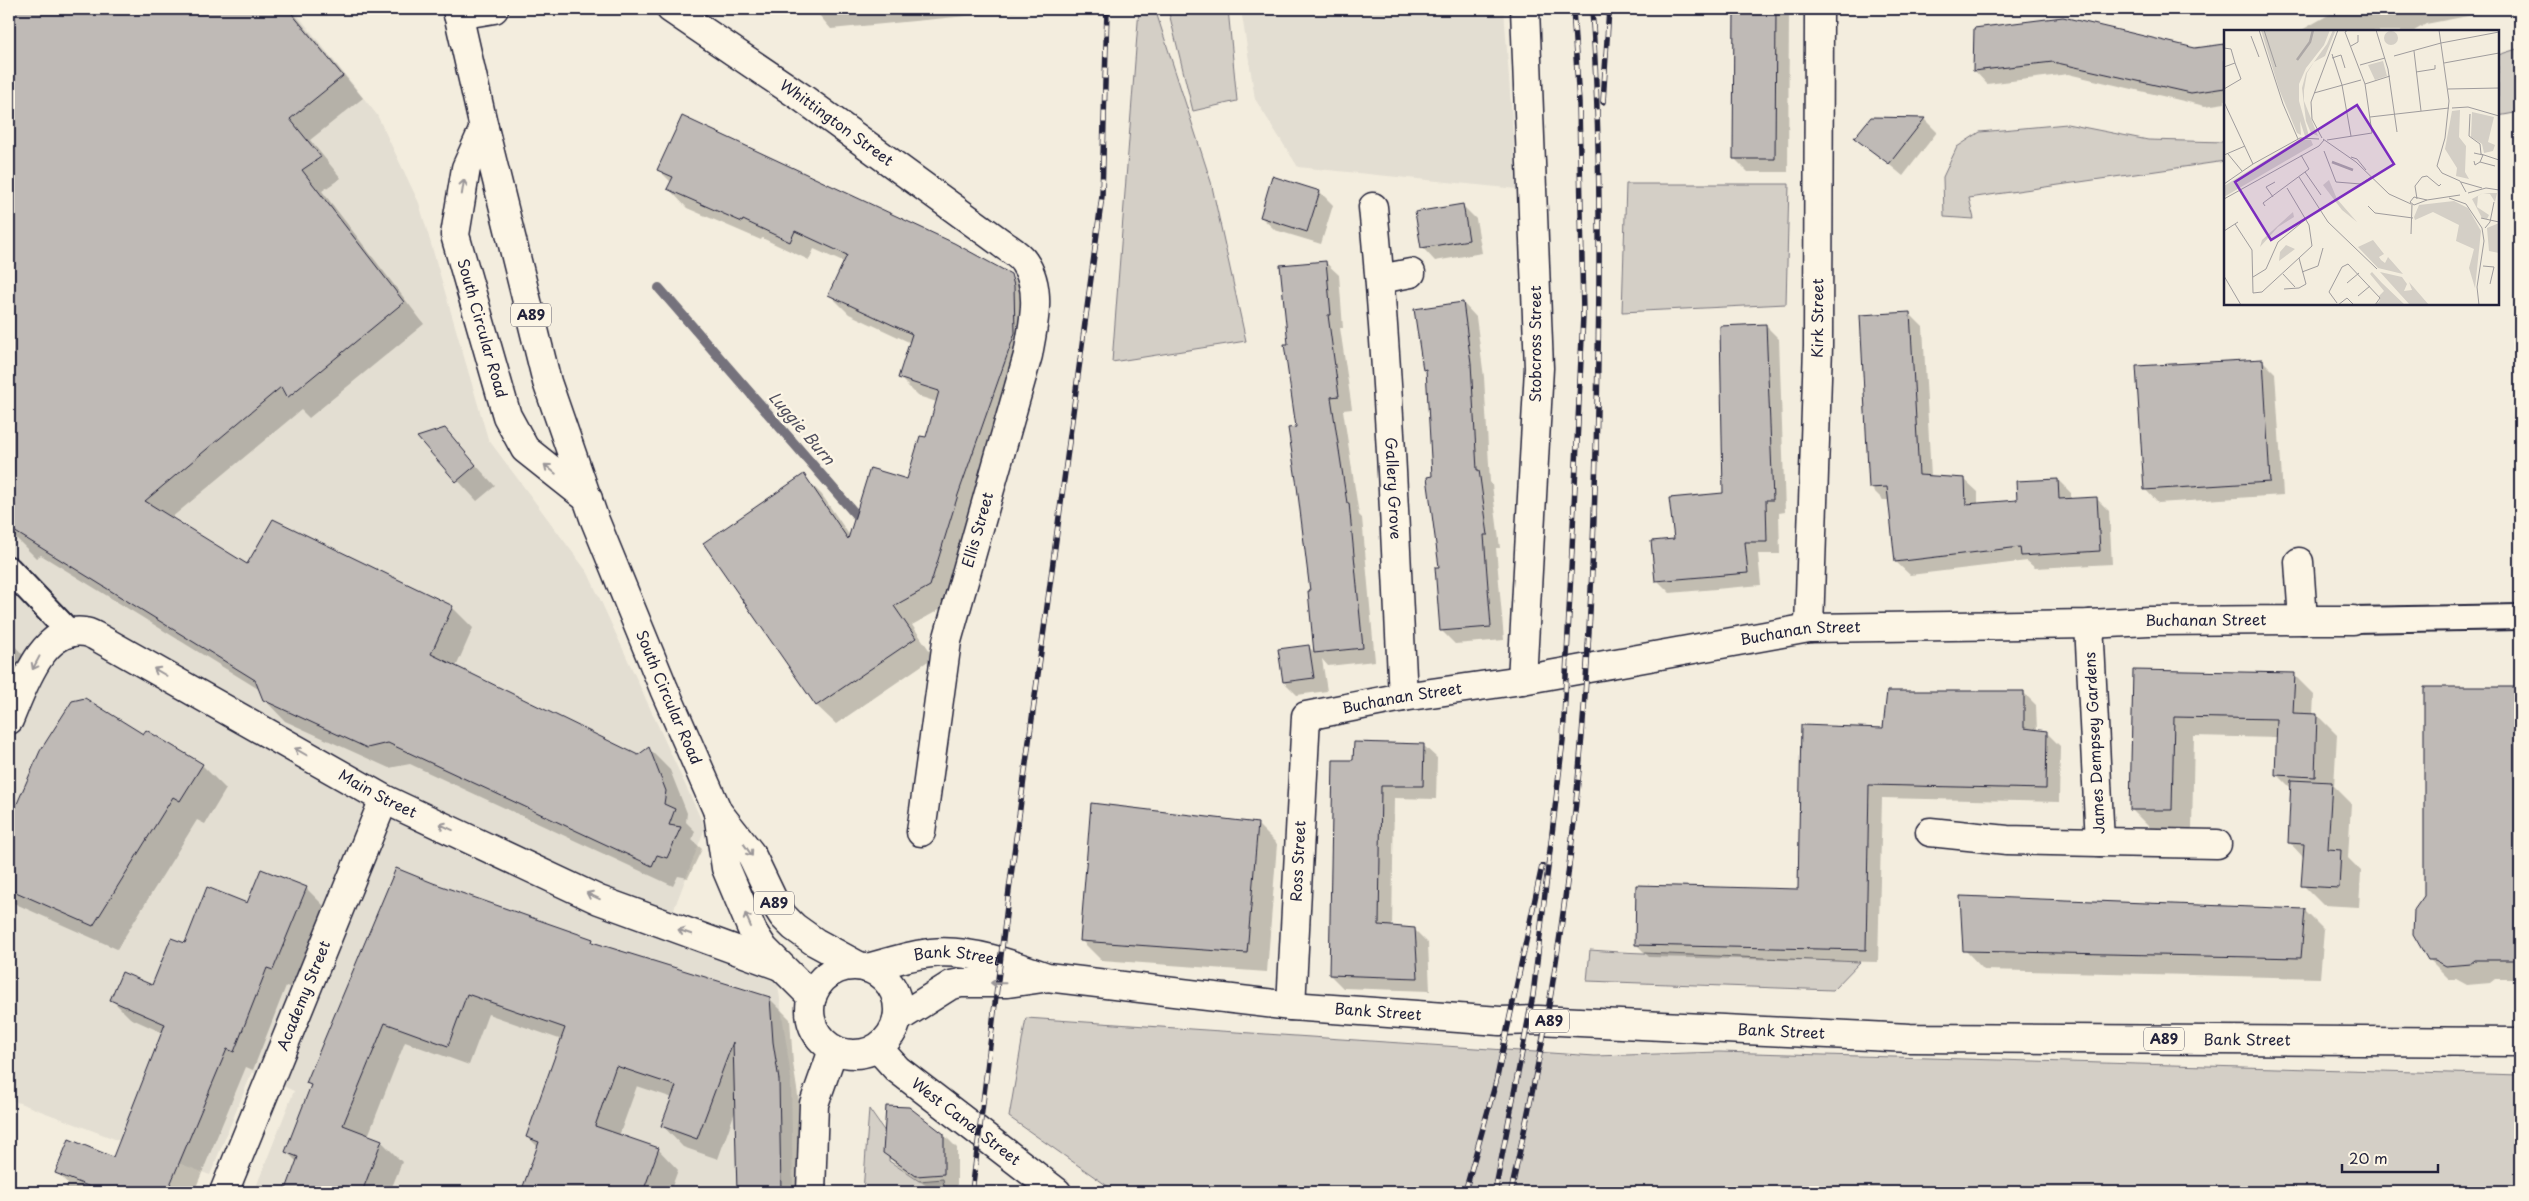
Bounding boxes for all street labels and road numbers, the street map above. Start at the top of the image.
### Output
street label: Whittington Street [776,73,899,171]
street label: South Circular Road [452,256,514,400]
street label: Kirk Street [1805,278,1828,358]
street label: Stobcross Street [1523,285,1546,403]
road number: A89 [511,304,551,326]
street label: Gallery Grove [1380,436,1408,540]
street label: Ellis Street [955,489,998,570]
street label: Buchanan Street [2145,607,2267,631]
street label: Buchanan Street [1738,614,1861,650]
street label: South Circular Road [631,626,709,768]
street label: James Dempsey Gardens [2077,651,2110,835]
street label: Buchanan Street [1340,676,1463,719]
street label: Main Street [335,763,421,823]
street label: Ross Street [1283,820,1311,902]
road number: A89 [754,891,794,914]
street label: Academy Street [270,937,335,1054]
street label: Bank Street [911,939,1003,971]
street label: Bank Street [1334,996,1422,1025]
road number: A89 [1529,1009,1569,1032]
street label: Bank Street [1737,1017,1825,1044]
street label: Bank Street [2203,1027,2291,1050]
road number: A89 [2144,1028,2184,1050]
street label: West Canal Street [907,1071,1026,1170]

